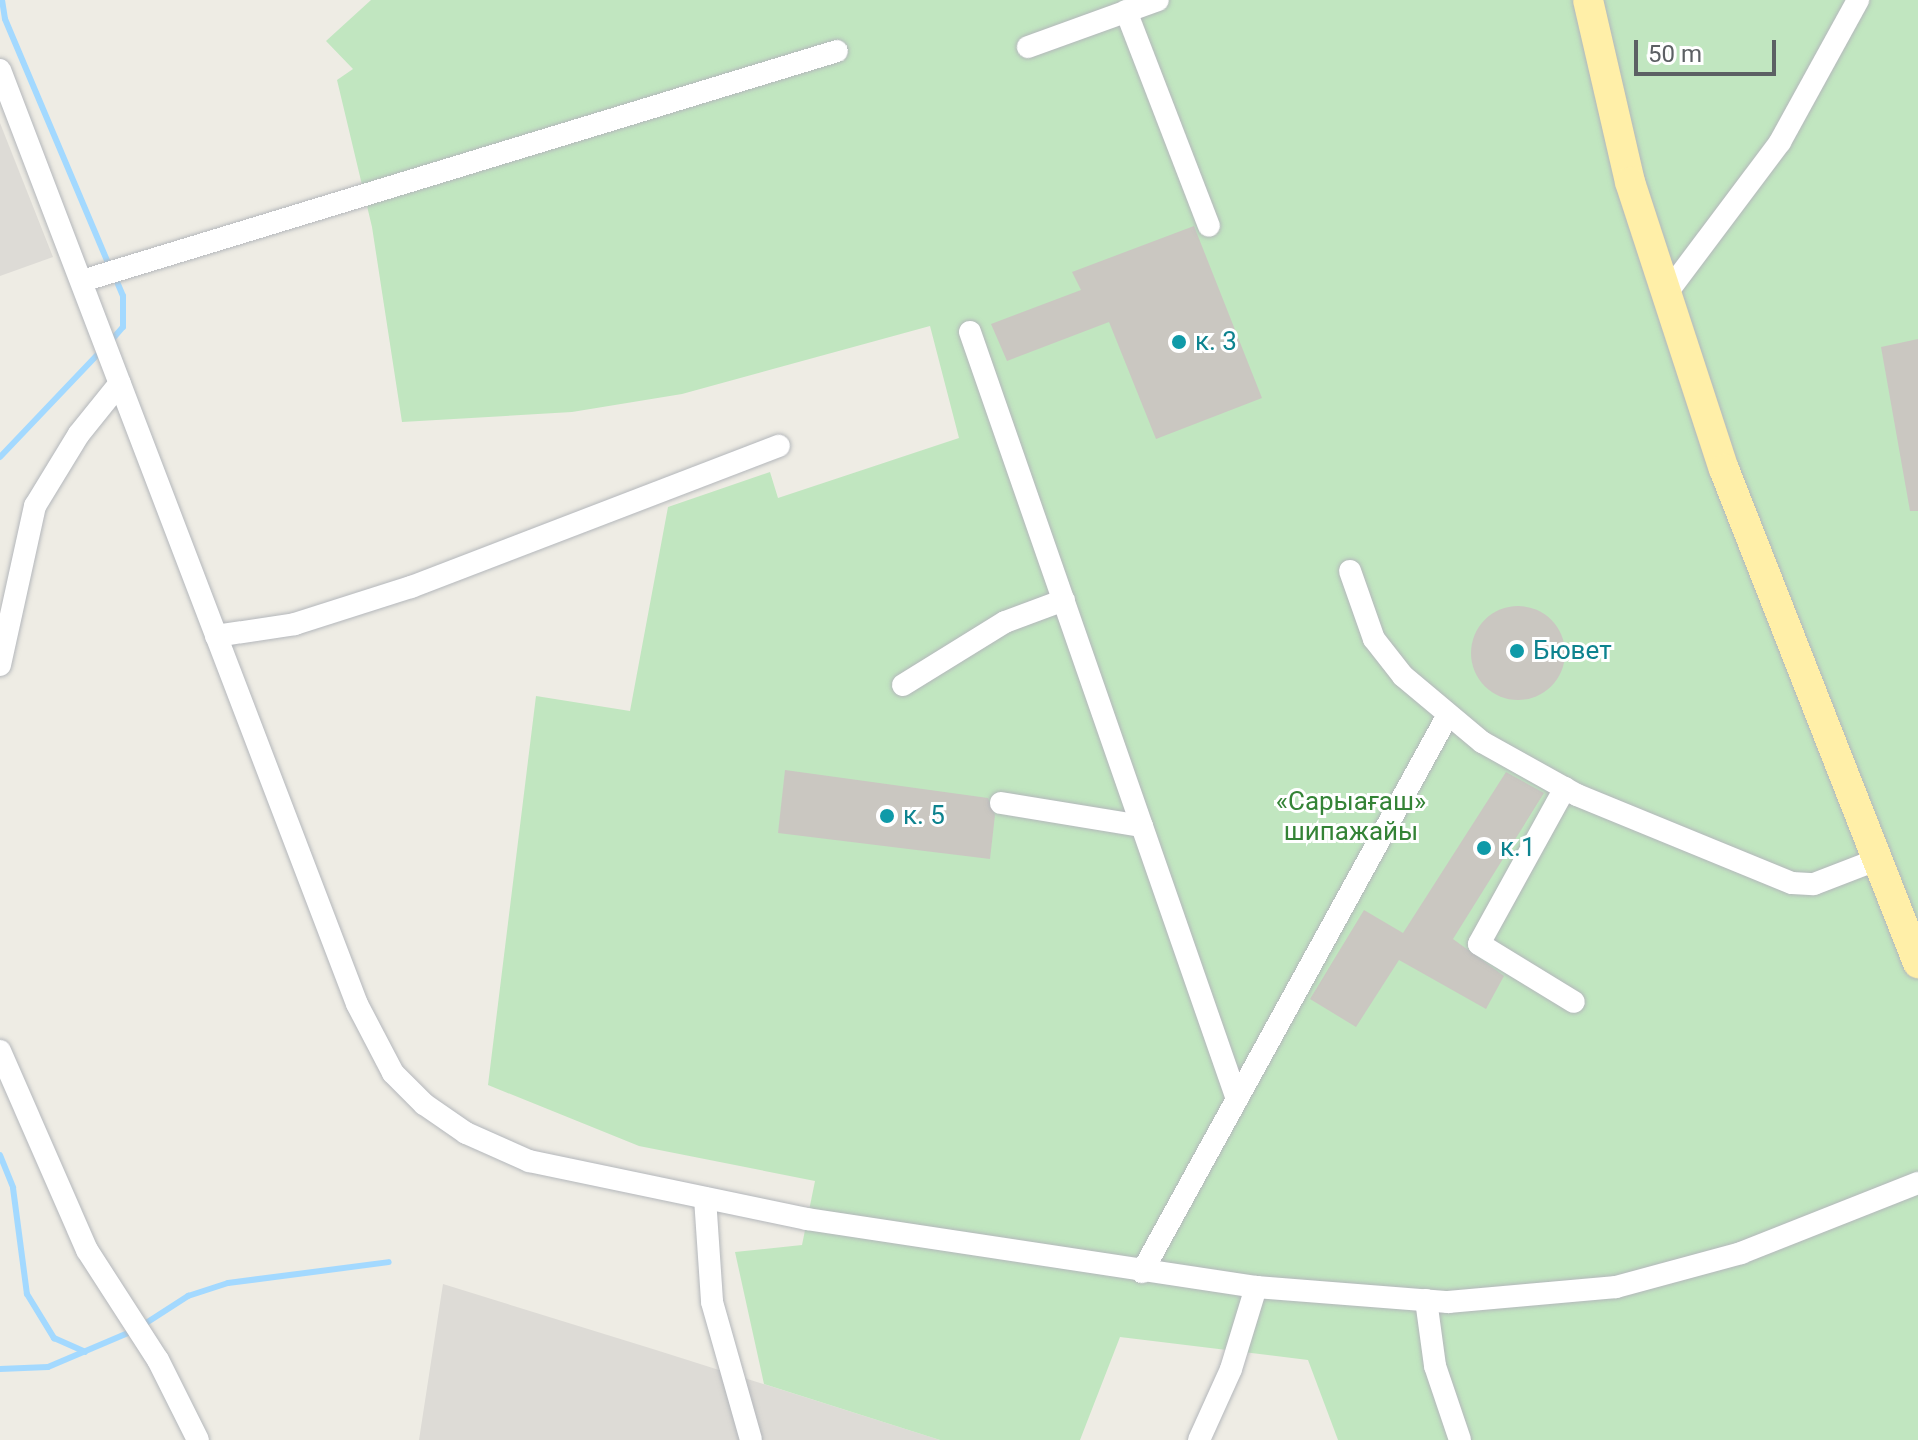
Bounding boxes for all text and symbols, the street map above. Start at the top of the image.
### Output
scale bar [1638,24,1780,74]
text: 50 m [1648,40,1702,68]
place label: к. 3 [1195,326,1237,358]
marker: к. 3 [1170,333,1188,351]
place label: Бювет [1533,635,1612,667]
marker: Бювет [1508,642,1526,660]
park label: «Сарыағаш» шипажайы [1276,786,1426,848]
place label: к. 5 [903,800,945,832]
marker: к. 5 [878,807,896,825]
place label: к.1 [1500,832,1536,864]
marker: к.1 [1475,839,1493,857]

